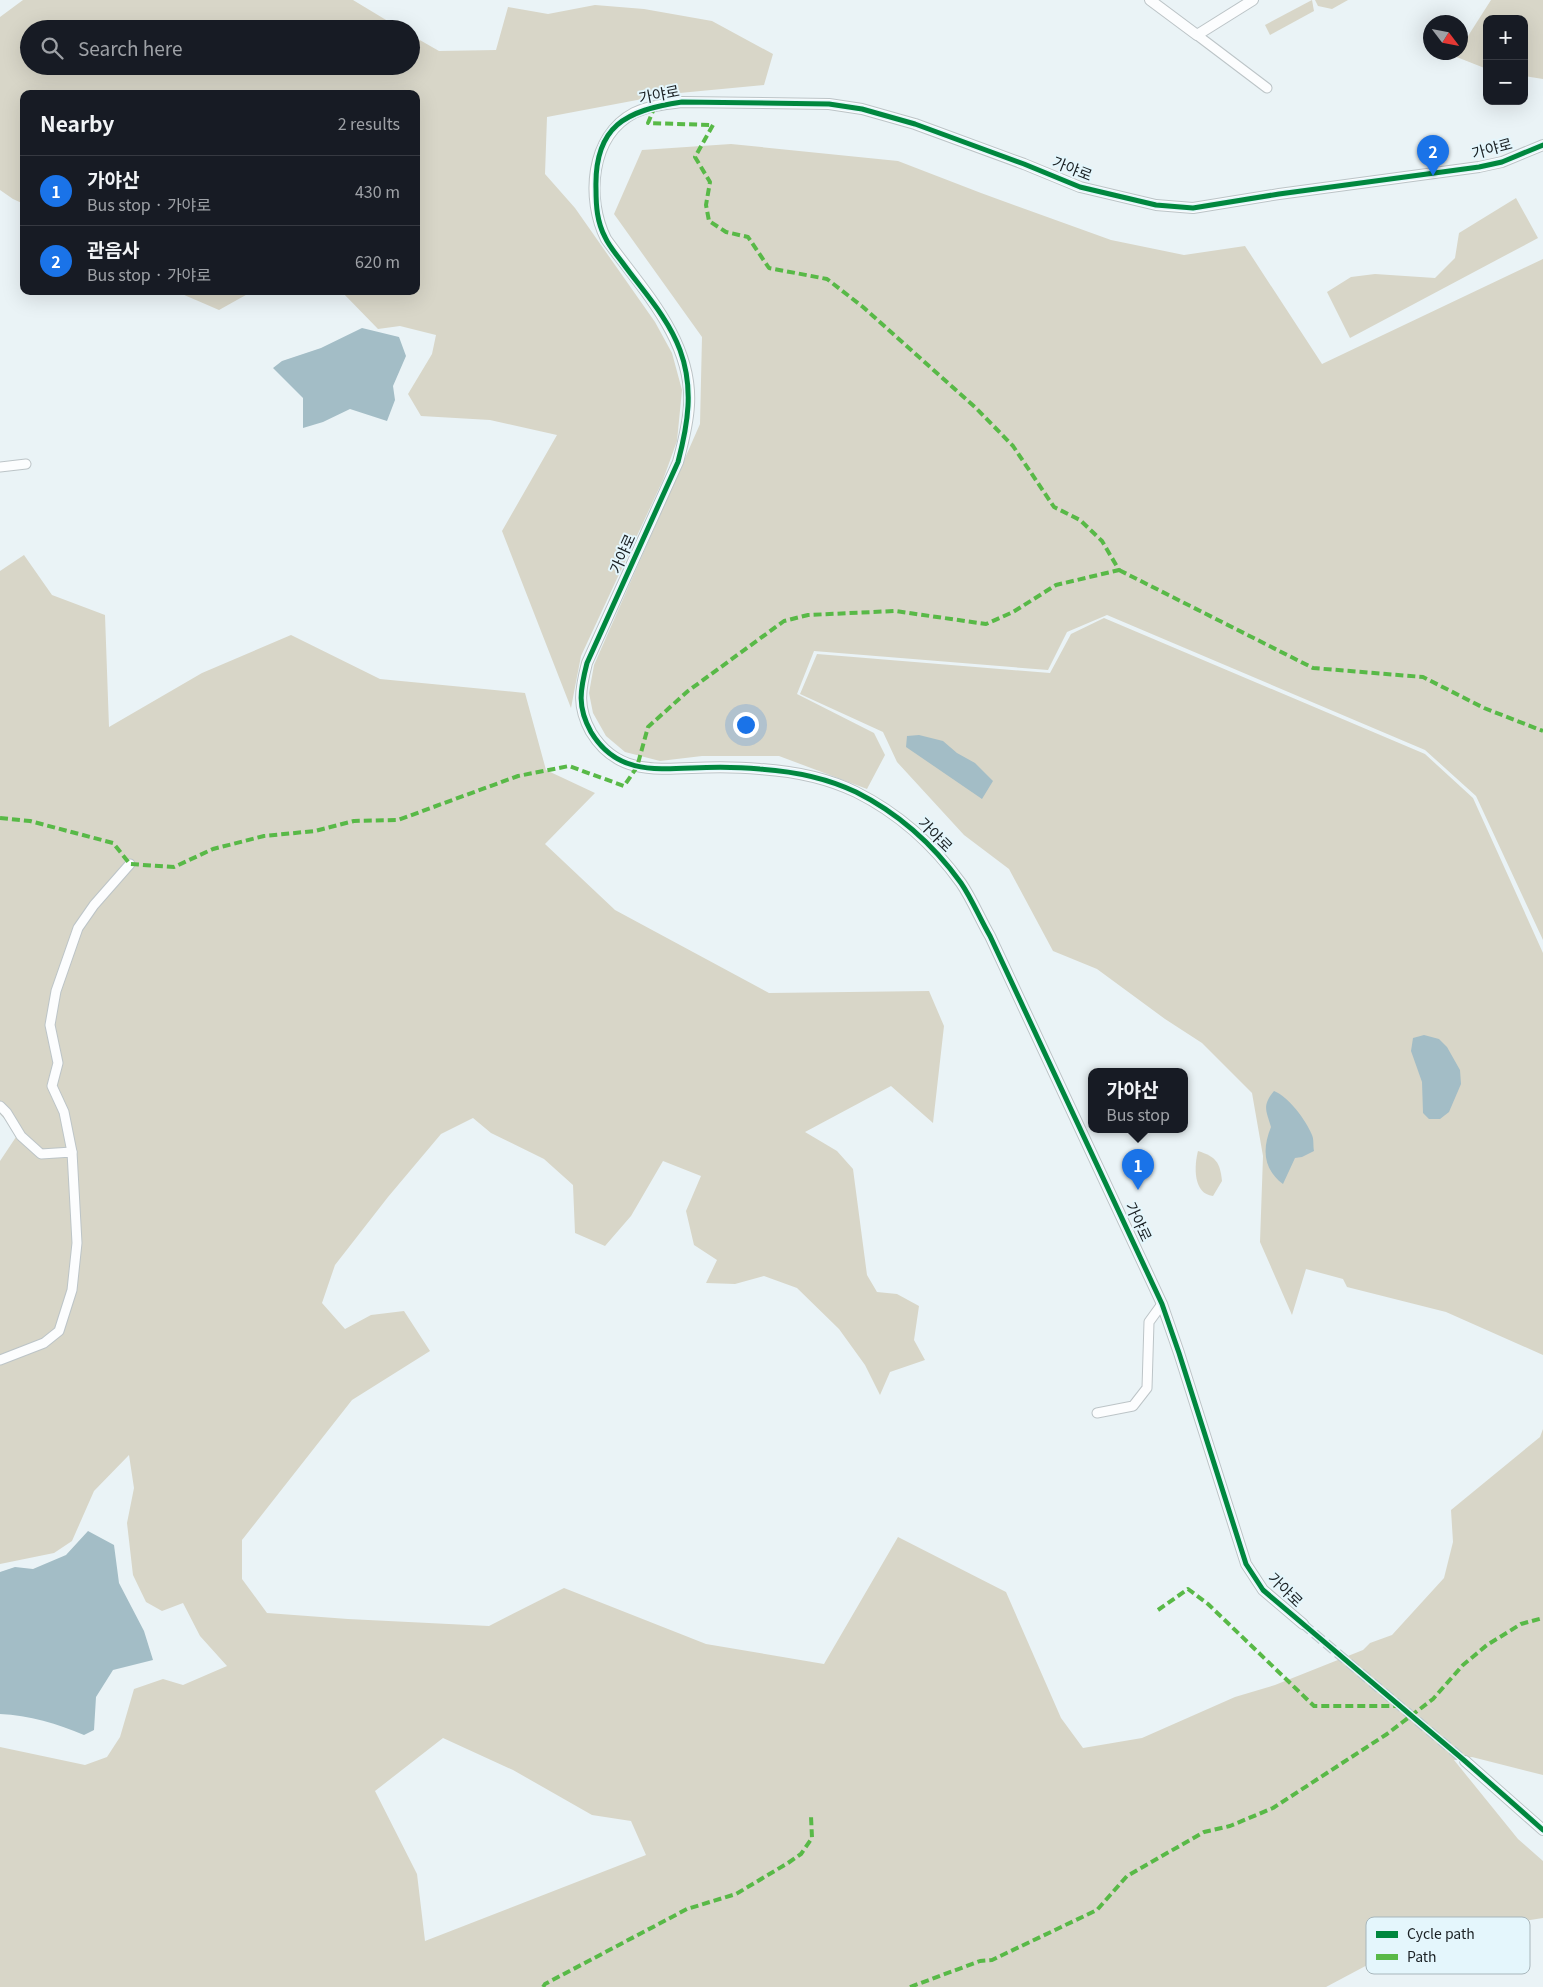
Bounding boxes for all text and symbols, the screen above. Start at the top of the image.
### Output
north arrow [1423,15,1468,60]
map controls [1483,15,1528,105]
button: + [1483,15,1528,60]
search box [20,20,420,75]
icon: search [38,34,66,62]
text: Search here [78,34,182,61]
button: − [1483,60,1528,105]
street label: 가야로 [636,79,681,108]
text: Nearby [40,108,114,138]
text: 2 results [338,111,400,135]
street label: 가야로 [1469,132,1514,163]
pin: 2 [1417,135,1449,176]
street label: 가야로 [1049,150,1096,185]
text: 가야산 [87,165,139,192]
text: 1 [51,179,61,203]
text: 430 m [355,179,400,203]
text: Bus stop · 가야로 [87,192,211,216]
text: 관음사 [87,235,139,262]
text: 2 [51,249,61,273]
text: 620 m [355,249,400,273]
text: Bus stop · 가야로 [87,262,211,286]
street label: 가야로 [604,530,640,577]
your location [733,712,759,738]
street label: 가야로 [914,812,958,856]
popup [1088,1068,1188,1133]
text: 가야산 [1106,1075,1159,1102]
text: Bus stop [1106,1102,1170,1126]
pin: 1 [1122,1149,1154,1190]
street label: 가야로 [1121,1198,1158,1245]
street label: 가야로 [1264,1567,1308,1611]
legend [1366,1917,1530,1974]
text: Cycle path [1407,1923,1475,1943]
text: Path [1407,1946,1437,1966]

